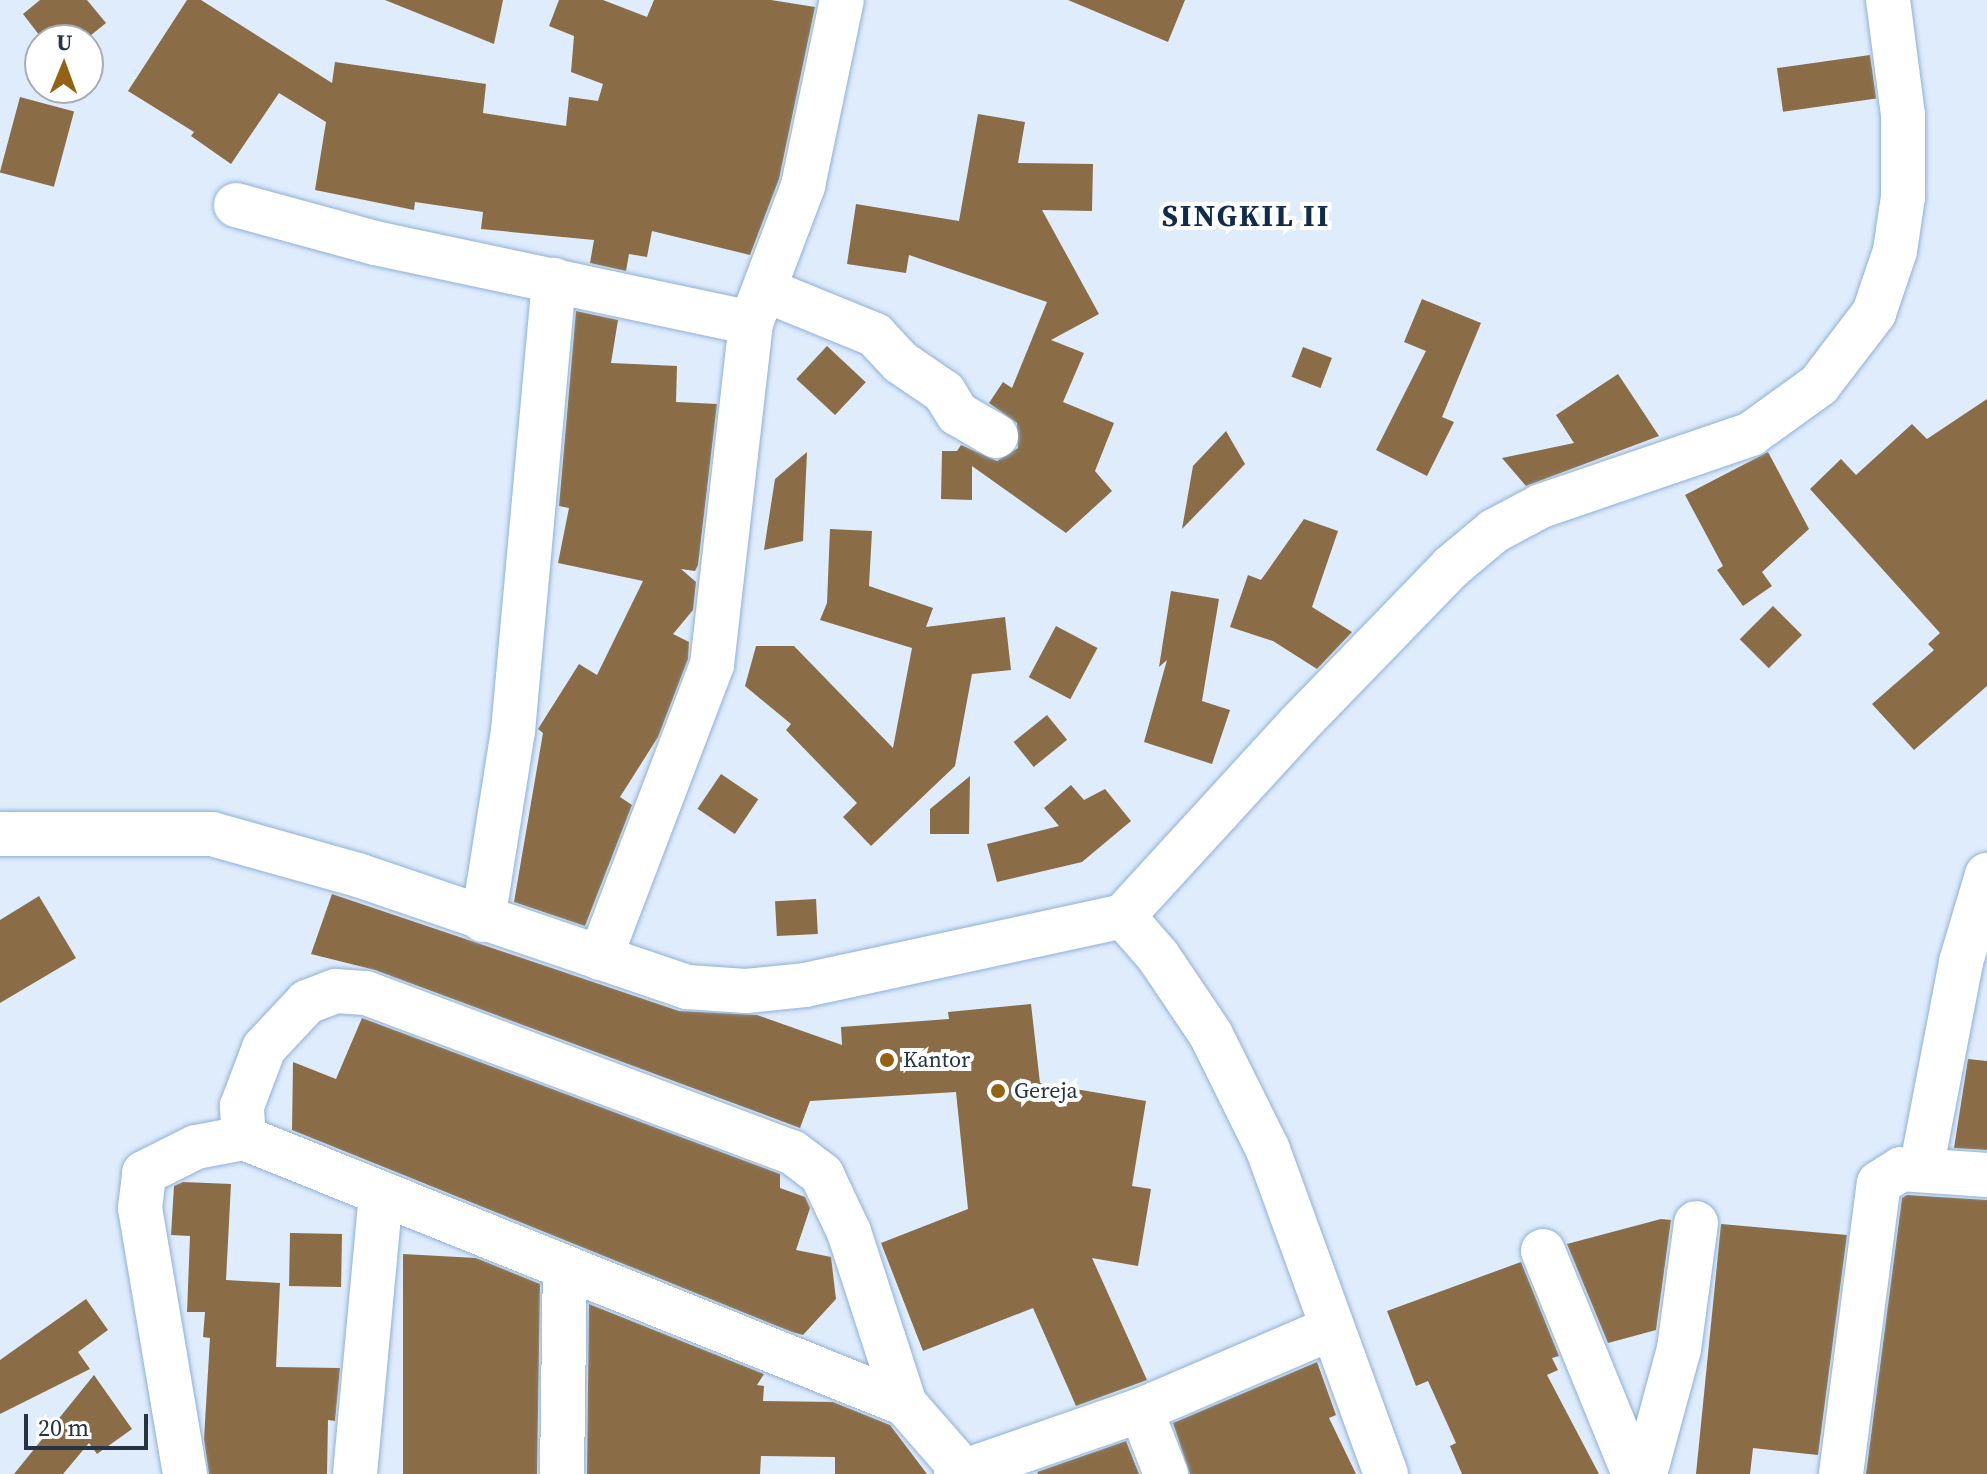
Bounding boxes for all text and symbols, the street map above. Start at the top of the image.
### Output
north arrow [24,24,104,104]
text: U [56,27,73,57]
district label: SINGKIL II [1162,198,1330,234]
place label: Kantor [903,1047,970,1073]
marker: Kantor [878,1051,896,1069]
place label: Gereja [1014,1078,1078,1104]
marker: Gereja [989,1082,1007,1100]
scale bar [28,1398,152,1448]
text: 20 m [38,1411,89,1444]

